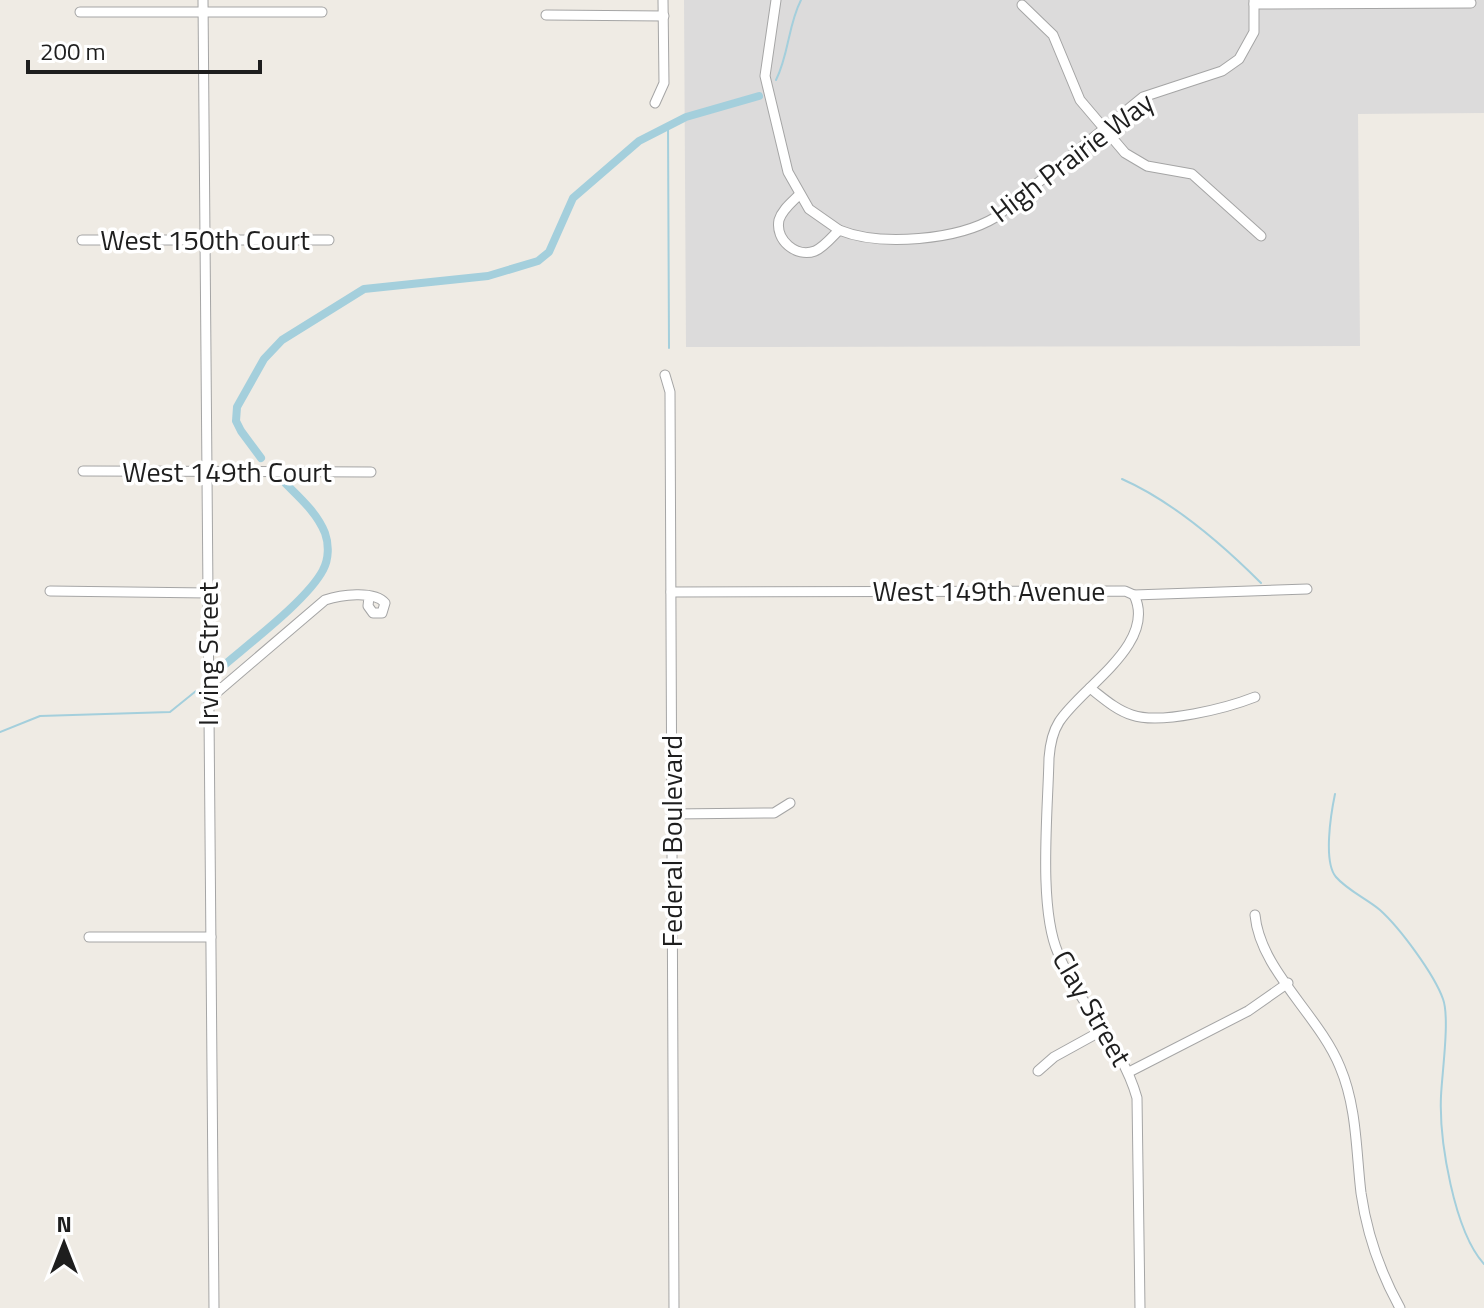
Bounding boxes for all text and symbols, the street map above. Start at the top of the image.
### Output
scale bar [28,24,260,74]
text: 200 m [40,33,106,69]
street label: High Prairie Way [981,81,1163,232]
street label: West 150th Court [100,218,310,261]
street label: West 149th Court [122,450,332,493]
street label: West 149th Avenue [872,569,1106,612]
street label: Irving Street [186,582,229,726]
street label: Federal Boulevard [650,735,693,947]
street label: Clay Street [1042,942,1143,1074]
north arrow [24,1204,104,1284]
text: N [56,1207,72,1241]

